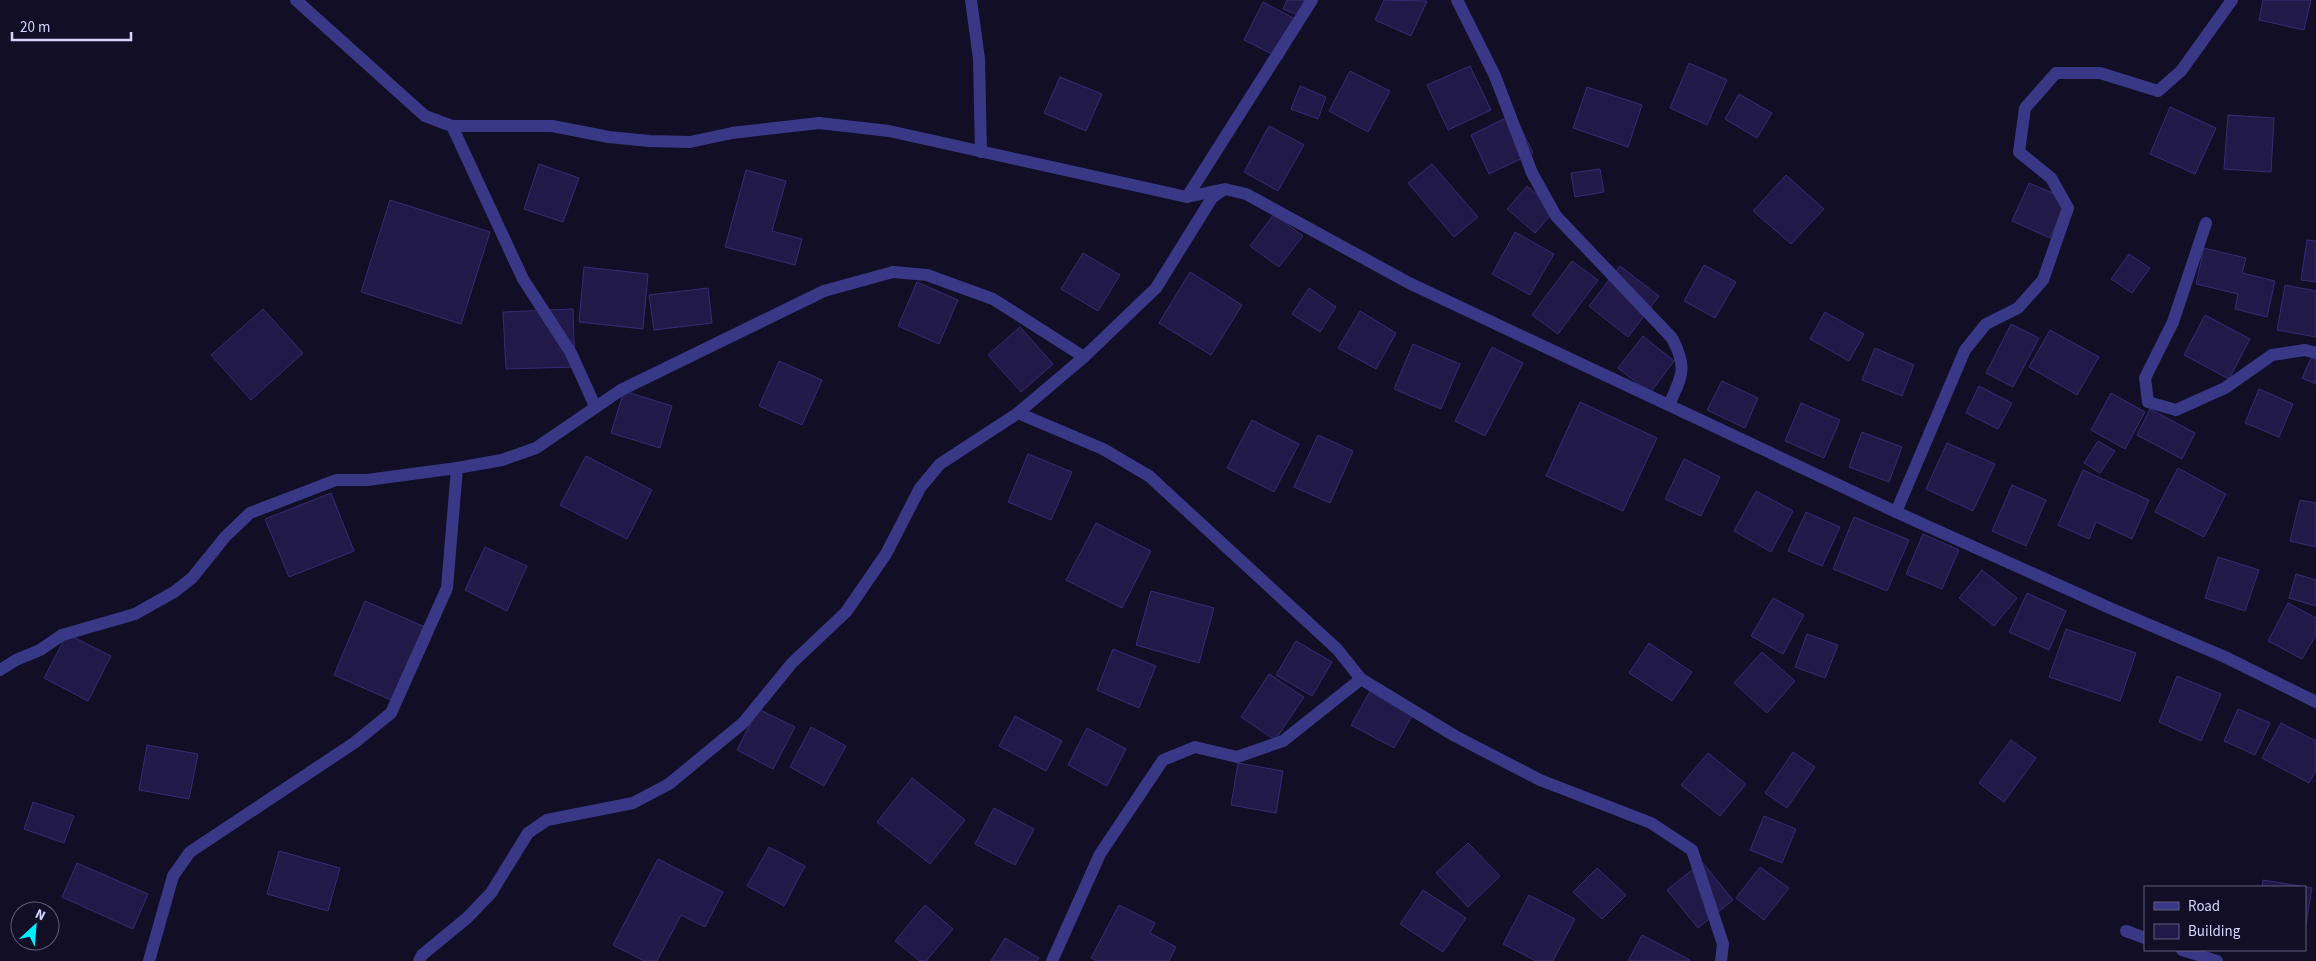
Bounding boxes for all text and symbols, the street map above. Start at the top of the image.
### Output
scale bar [12,10,131,42]
text: 20 m [20,17,50,38]
legend [2144,886,2306,951]
text: Road [2188,896,2220,917]
north arrow [10,901,60,951]
text: N [32,904,49,926]
text: Building [2188,921,2241,942]

